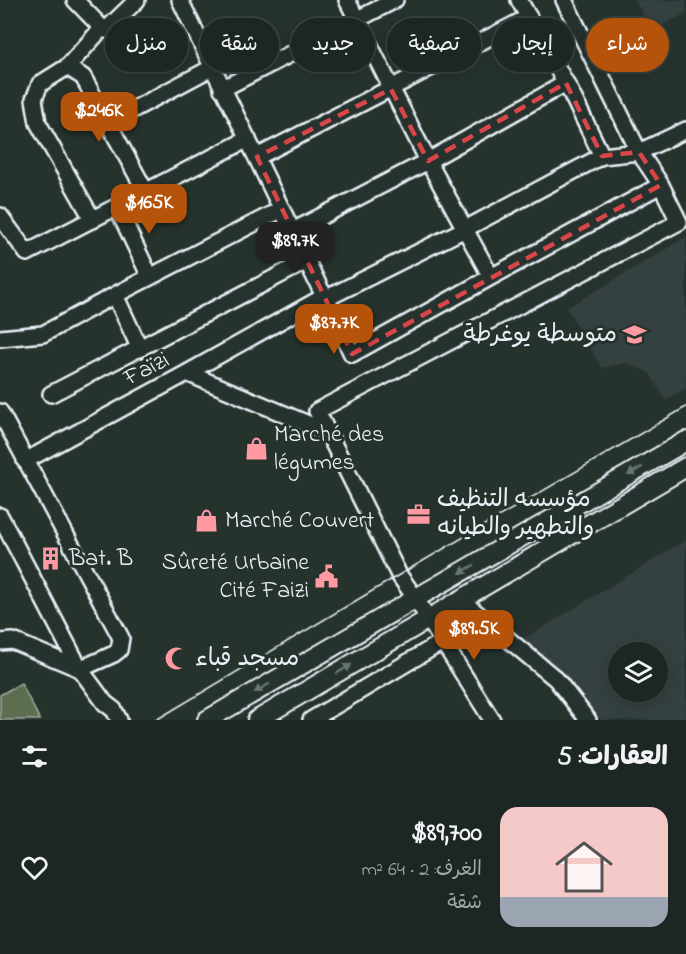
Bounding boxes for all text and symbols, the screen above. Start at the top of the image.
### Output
chip: منزل [105,18,188,72]
chip: شقة [200,18,279,72]
chip: جديد [291,18,375,72]
chip: تصفية [387,18,481,72]
chip: إيجار [493,18,574,72]
chip: شراء [586,18,669,72]
pin: $246K [57,92,141,143]
text: $246K [75,97,123,126]
pin: $165K [107,184,191,235]
text: $165K [125,189,173,218]
pin: $89.7K [246,222,344,273]
text: $89.7K [271,227,319,256]
pin: $87.7K [285,304,383,355]
text: $87.7K [309,309,359,338]
place label: متوسطة يوغرطة [463,318,617,353]
school or university icon: متوسطة يوغرطة [622,322,648,348]
street label: Faïzi [117,344,176,397]
place label: Marché des légumes [274,418,384,481]
shop icon: Marché des légumes [243,436,269,462]
one-way arrow [627,466,644,476]
place label: مؤسسه التنظيف والتطهير والطيانه [437,483,594,546]
office icon: مؤسسه التنظيف والتطهير والطيانه [406,501,432,527]
place label: Marché Couvert [225,504,374,539]
shop icon: Marché Couvert [194,508,220,534]
place label: Bat. B [68,542,133,577]
building icon: Bat. B [38,546,64,572]
place label: Sûreté Urbaine Cité Faizi [162,546,309,609]
public building icon: Sûreté Urbaine Cité Faizi [314,564,340,590]
one-way arrow [459,564,475,575]
pin: $89.5K [425,610,523,661]
text: $89.5K [449,615,499,644]
place label: مسجد قباء [195,642,299,677]
map controls [608,642,668,702]
button: layers [608,642,668,702]
mosque icon: مسجد قباء [164,646,190,672]
one-way arrow [336,664,353,674]
one-way arrow [254,683,270,694]
text: العقارات: 5 [557,739,668,777]
icon: filters [18,740,51,773]
text: $89,700 [411,815,482,853]
icon: home [548,831,620,903]
icon: heart [18,851,51,884]
text: الغرف: 2 · 64 m² [361,856,482,885]
text: شقة [447,889,482,918]

